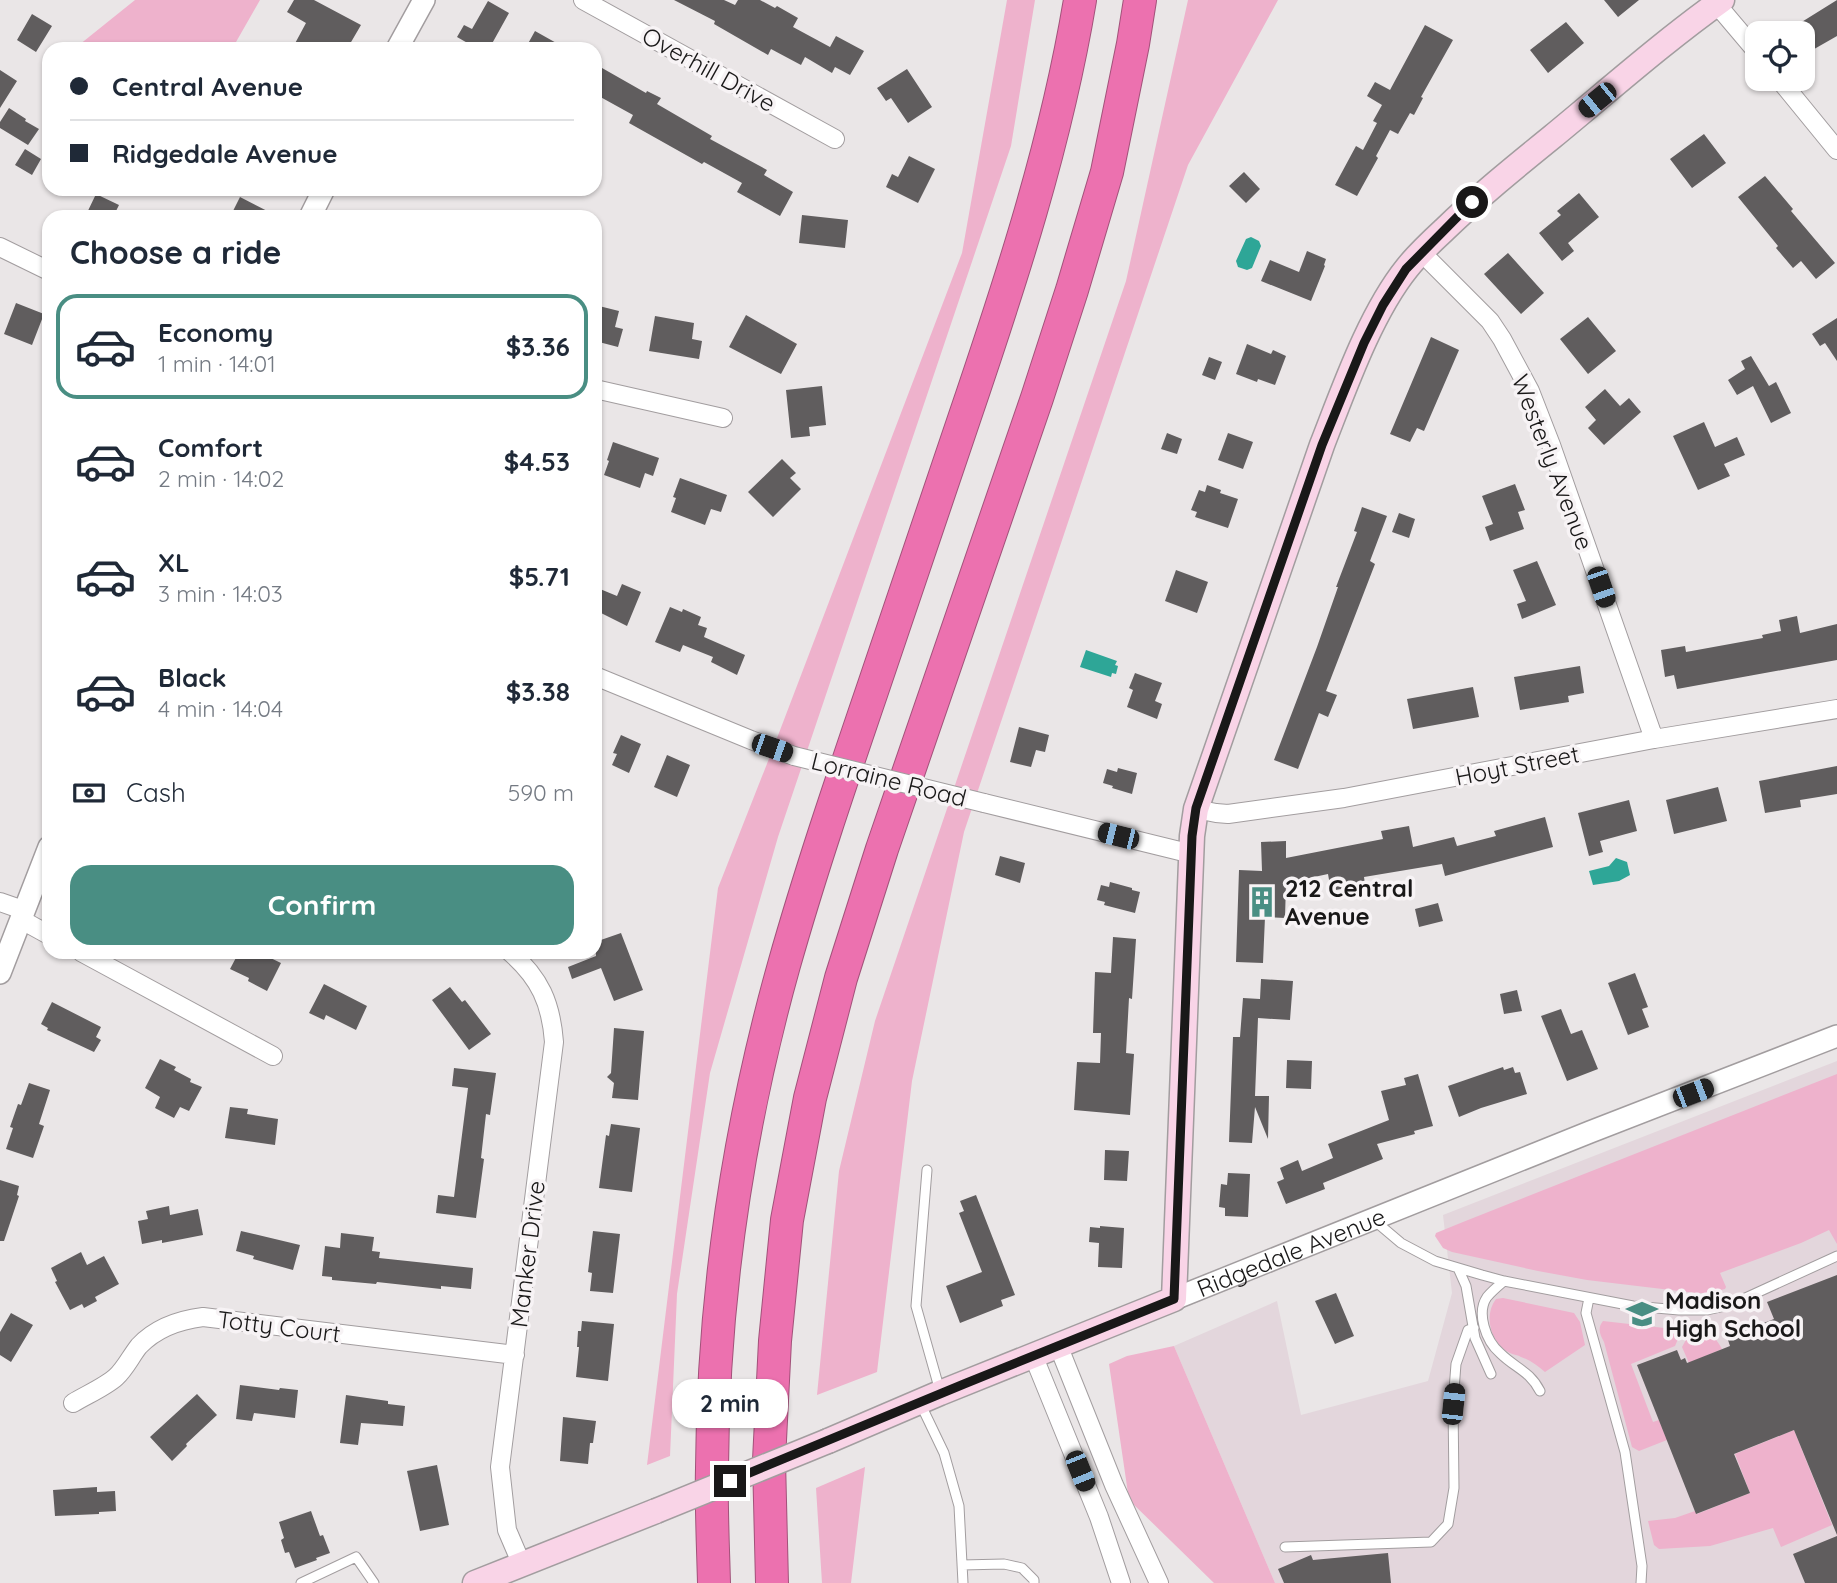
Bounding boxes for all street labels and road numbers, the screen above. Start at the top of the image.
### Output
street label: Overhill Drive [637,20,781,118]
street label: Westerly Avenue [1506,370,1600,554]
street label: Hoyt Street [1452,738,1582,792]
street label: Lorraine Road [808,745,970,813]
street label: Manker Drive [503,1179,551,1329]
street label: Ridgedale Avenue [1192,1201,1390,1303]
street label: Totty Court [216,1304,342,1348]

